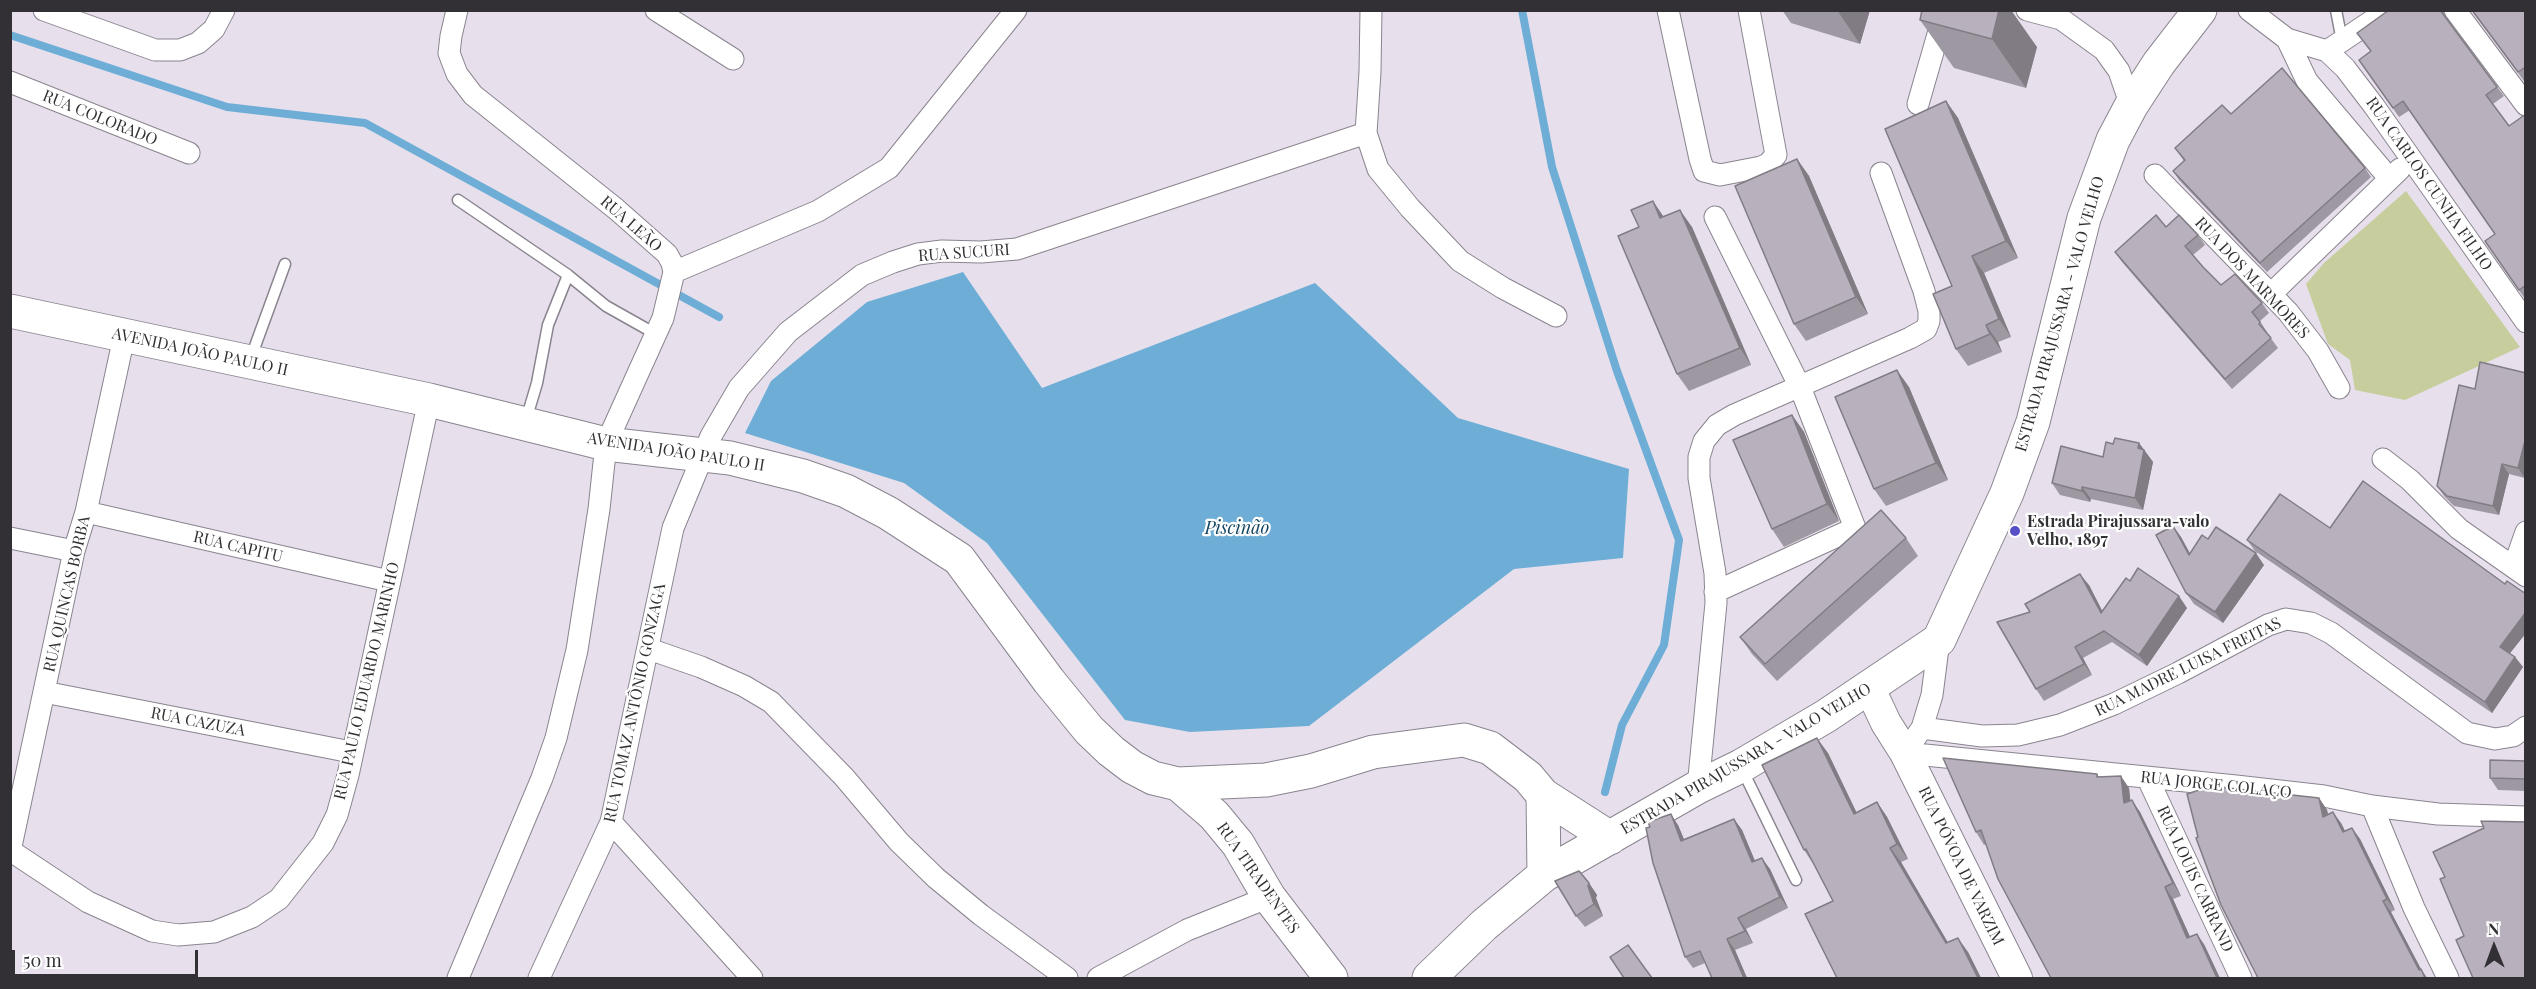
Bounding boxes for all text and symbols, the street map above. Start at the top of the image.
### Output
street label: RUA COLORADO [40,86,160,150]
street label: RUA CARLOS CUNHA FILHO [2362,94,2496,274]
street label: ESTRADA PIRAJUSSARA - VALO VELHO [2011,174,2109,454]
street label: RUA LEÃO [596,192,666,256]
street label: RUA DOS MARMORES [2191,213,2313,343]
street label: RUA SUCURI [917,240,1011,266]
street label: AVENIDA JOÃO PAULO II [110,324,290,380]
street label: AVENIDA JOÃO PAULO II [586,428,766,476]
place label: Estrada Pirajussara-valo Velho, 1897 [2027,512,2209,550]
street label: RUA QUINCAS BORBA [40,514,94,674]
water label: Piscinão [1205,517,1269,539]
marker: Estrada Pirajussara-valo Velho, 1897 [2008,524,2022,538]
street label: RUA CAPITU [191,527,285,567]
street label: RUA PAULO EDUARDO MARINHO [330,560,404,802]
street label: RUA TOMAZ ANTÔNIO GONZAGA [600,582,670,824]
street label: RUA MADRE LUISA FREITAS [2092,613,2284,721]
street label: ESTRADA PIRAJUSSARA - VALO VELHO [1618,679,1874,839]
street label: RUA CAZUZA [149,703,247,741]
street label: RUA JORGE COLAÇO [2139,768,2293,802]
street label: RUA PÓVOA DE VARZIM [1914,783,2008,949]
street label: RUA LOUIS CARRAND [2153,803,2237,955]
street label: RUA TIRADENTES [1213,819,1303,937]
north arrow [2464,917,2524,977]
text: N [2488,918,2500,939]
scale bar [15,938,201,976]
text: 50 m [23,948,62,972]

